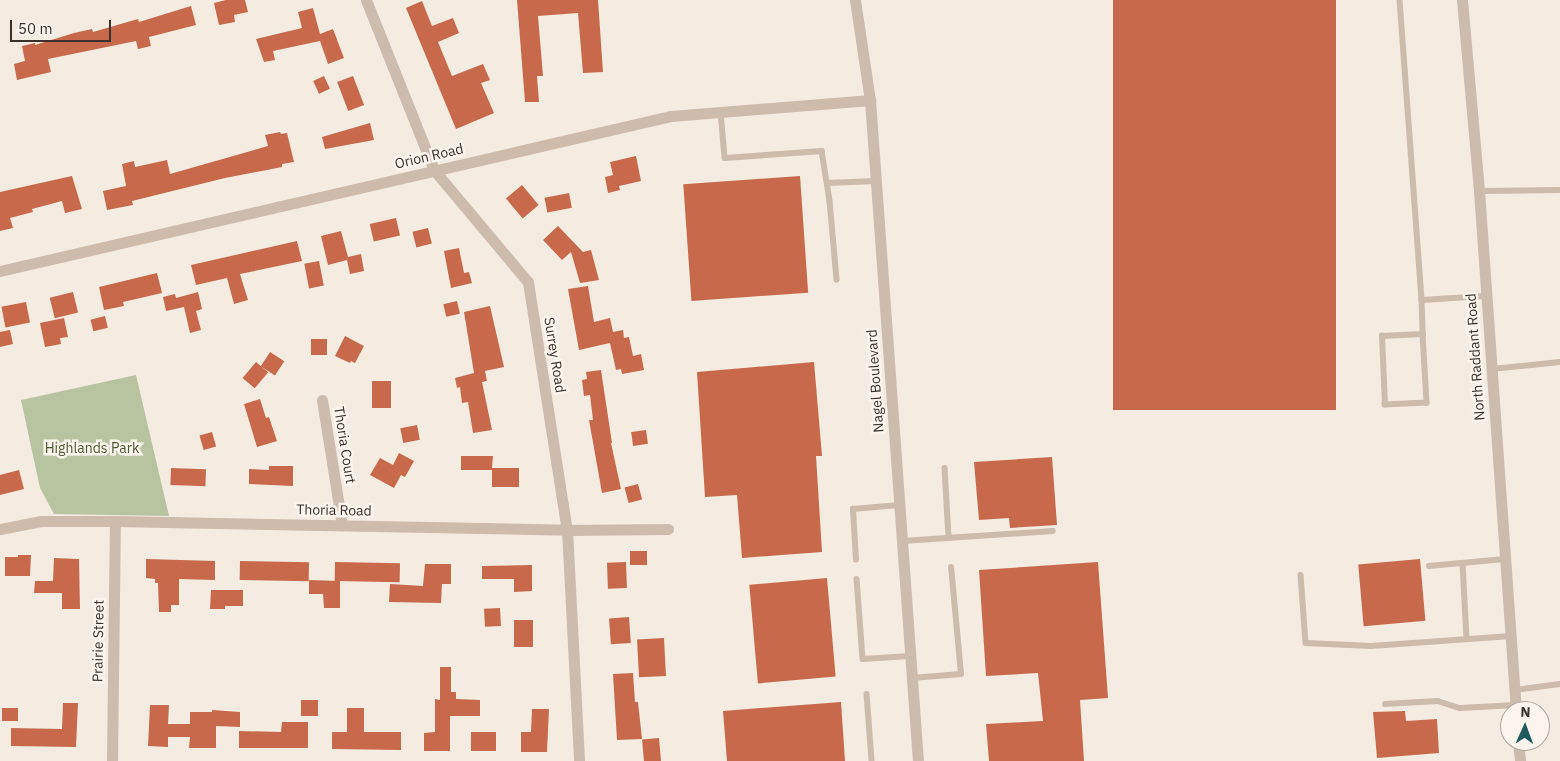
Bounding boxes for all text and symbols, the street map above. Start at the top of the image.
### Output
scale bar [12,10,114,42]
text: 50 m [18,19,53,38]
street label: Orion Road [393,140,465,172]
street label: North Raddant Road [1462,293,1488,421]
street label: Surrey Road [541,316,569,394]
street label: Nagel Boulevard [863,329,887,433]
street label: Thoria Court [331,405,359,485]
park label: Highlands Park [45,440,139,456]
street label: Thoria Road [296,501,372,519]
street label: Prairie Street [89,600,107,682]
north arrow [1500,701,1550,751]
text: N [1520,703,1531,721]

